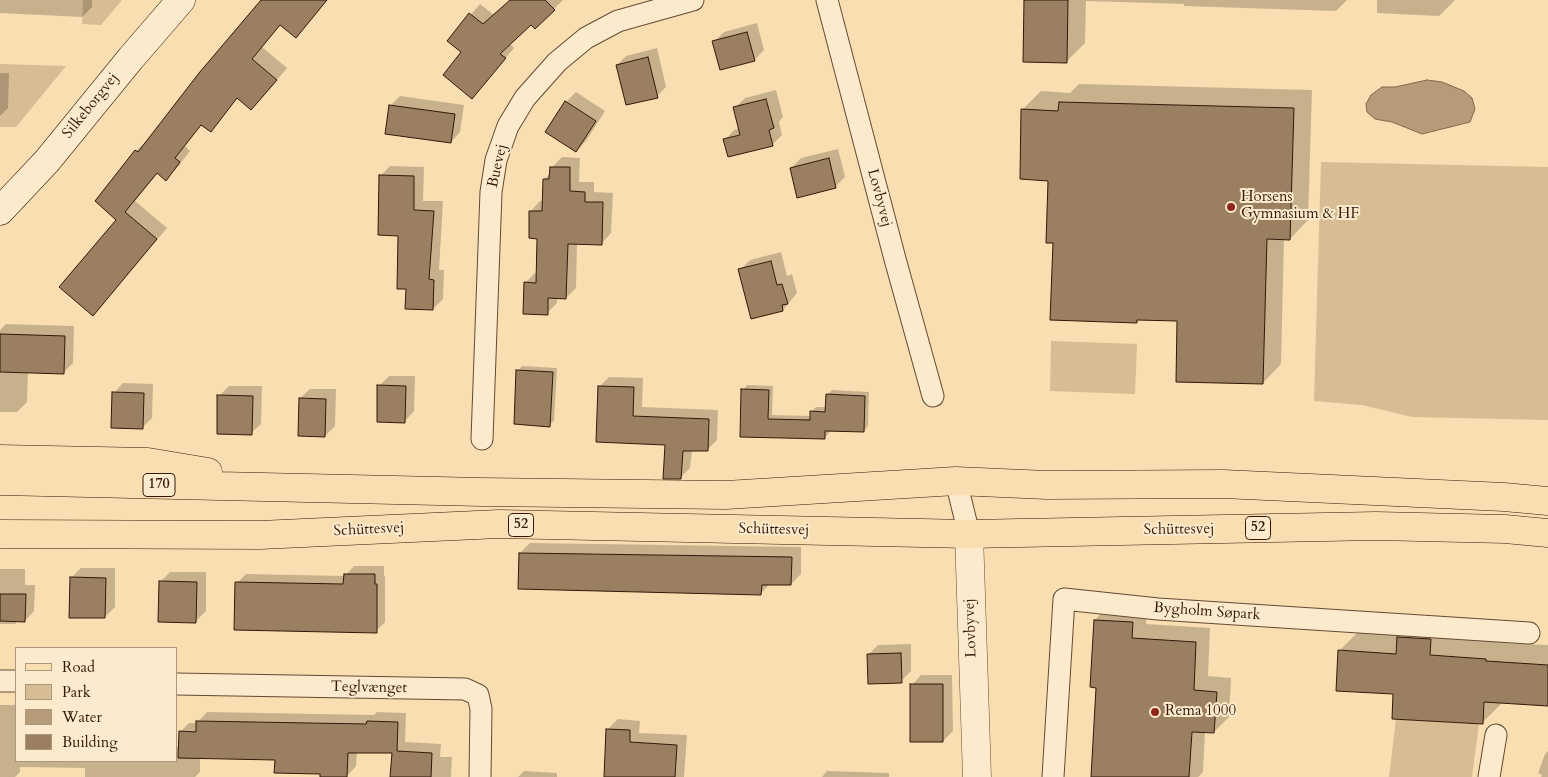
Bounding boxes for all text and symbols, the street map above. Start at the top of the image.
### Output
street label: Silkeborgvej [59,70,123,142]
street label: Buevej [484,143,512,189]
street label: Lovbyvej [863,167,895,229]
place label: Horsens Gymnasium & HF [1241,189,1359,224]
marker: Horsens Gymnasium & HF [1225,201,1237,213]
road number: 170 [143,474,175,496]
road number: 52 [508,514,534,536]
road number: 52 [1246,516,1270,540]
street label: Schüttesvej [333,519,405,541]
street label: Schüttesvej [738,520,810,540]
street label: Schüttesvej [1143,520,1215,540]
street label: Lovbyvej [961,598,981,658]
street label: Bygholm Søpark [1153,599,1261,625]
legend [15,647,178,762]
text: Road [62,657,95,677]
street label: Teglvænget [331,678,407,698]
text: Park [62,682,91,702]
place label: Rema 1000 [1165,703,1236,721]
marker: Rema 1000 [1149,706,1161,718]
text: Water [62,707,102,727]
text: Building [62,732,118,752]

